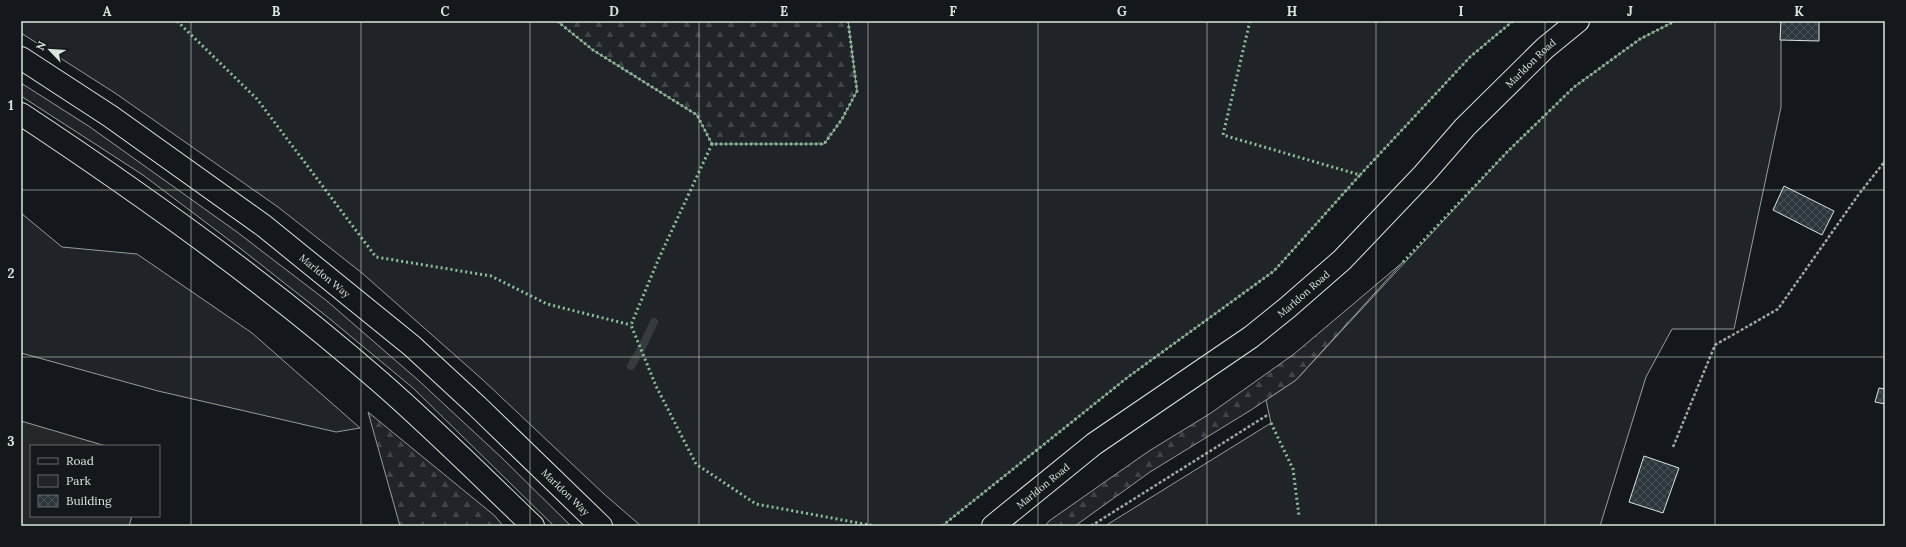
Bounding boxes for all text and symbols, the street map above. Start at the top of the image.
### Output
text: A [103,3,112,20]
text: B [272,3,281,20]
text: C [441,3,450,20]
text: D [609,3,619,20]
text: E [780,3,788,20]
text: F [949,3,957,20]
text: G [1117,3,1127,20]
text: H [1287,3,1297,20]
text: I [1458,3,1464,20]
text: J [1627,3,1633,20]
text: K [1794,3,1804,20]
north arrow [30,30,70,70]
street label: Marldon Road [1502,36,1558,90]
text: N [33,39,49,53]
text: 1 [8,97,14,114]
street label: Marldon Way [297,251,354,300]
text: 2 [8,265,15,282]
street label: Marldon Road [1274,267,1332,320]
text: 3 [7,433,15,450]
legend [30,445,160,517]
text: Road [66,453,94,468]
street label: Marldon Road [1013,460,1072,511]
street label: Marldon Way [539,466,593,519]
text: Park [66,473,92,488]
text: Building [66,493,112,508]

